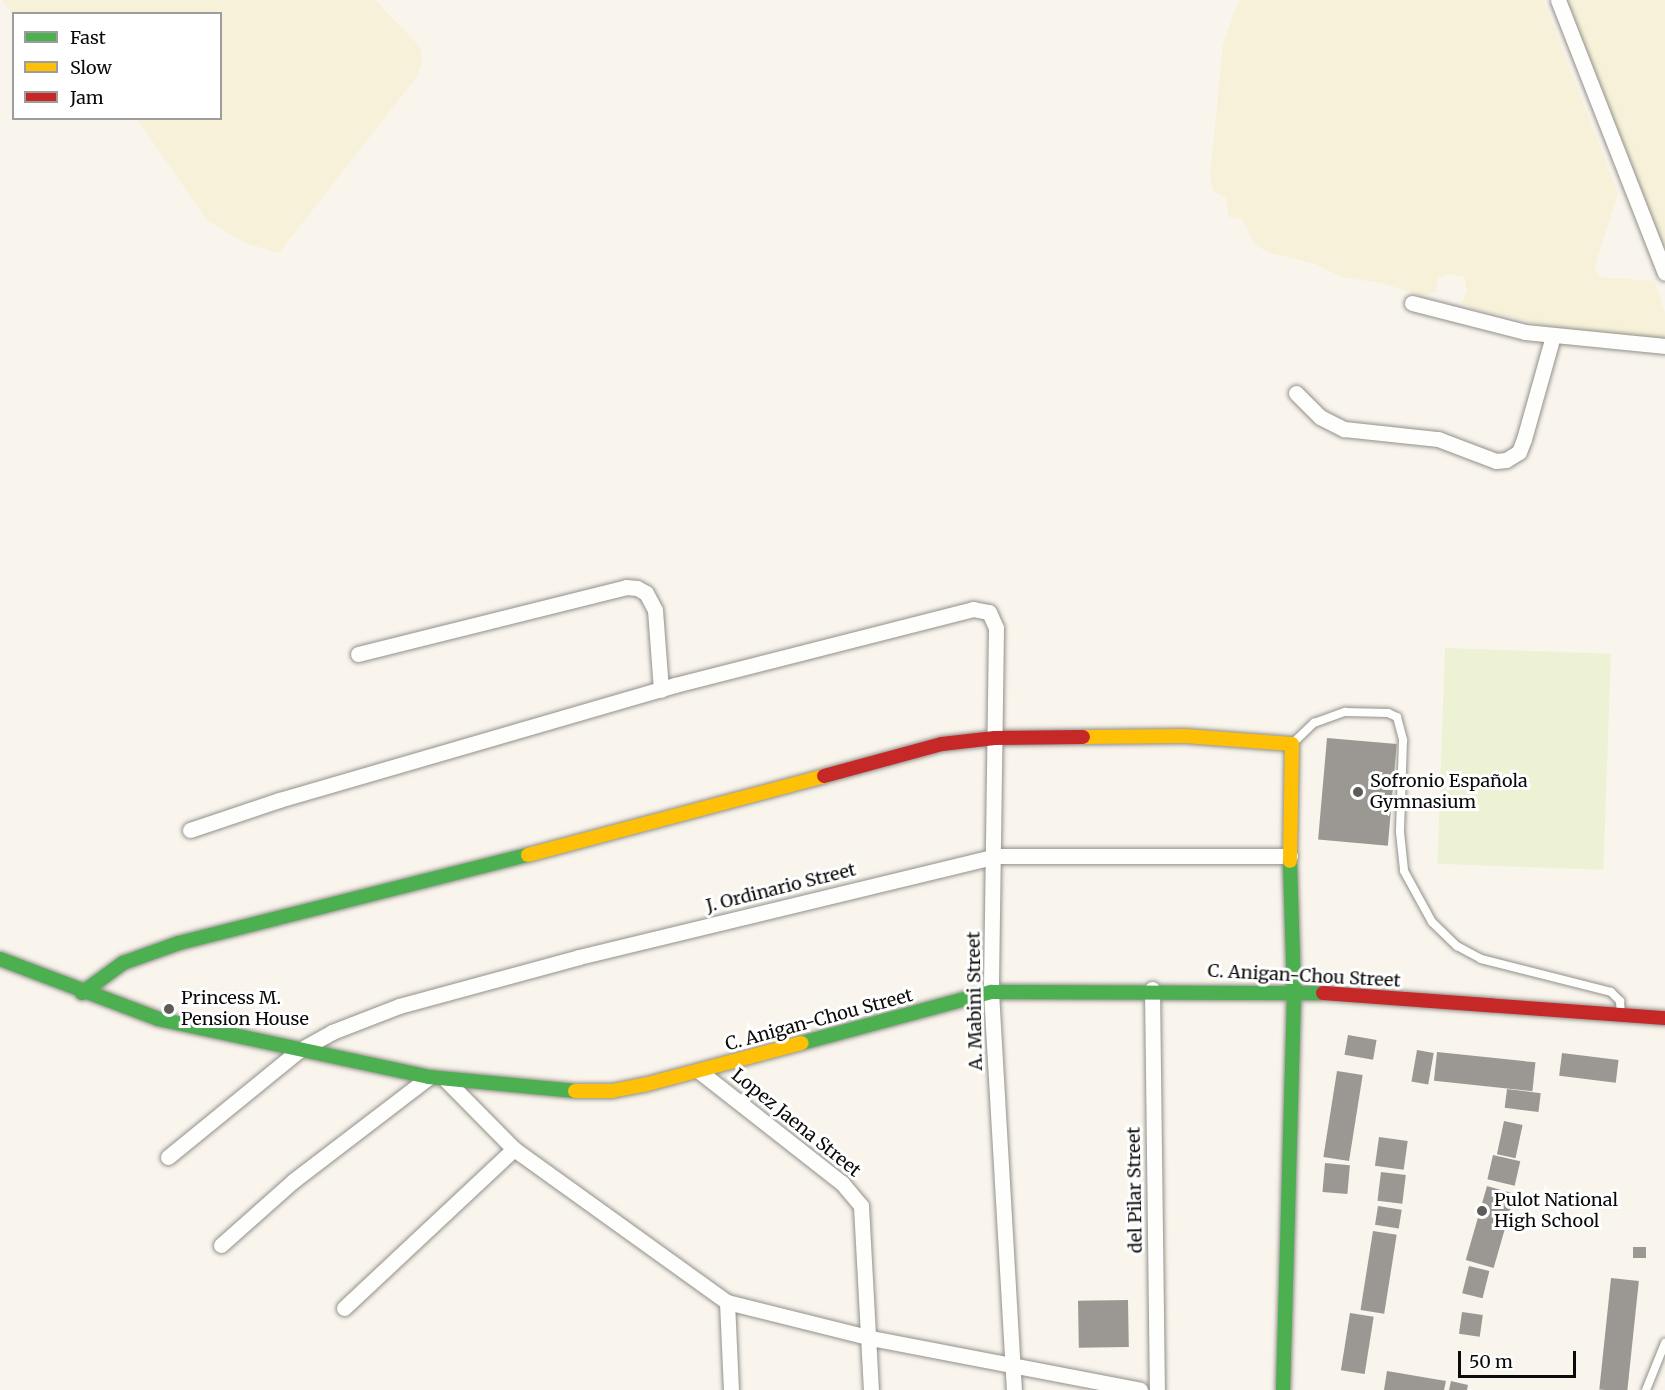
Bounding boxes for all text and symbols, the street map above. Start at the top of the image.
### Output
legend [12,12,222,120]
text: Fast [70,26,106,49]
text: Slow [70,56,112,79]
text: Jam [70,86,104,109]
place label: Sofronio Española Gymnasium [1370,771,1528,814]
marker: Sofronio Española Gymnasium [1351,785,1365,799]
street label: J. Ordinario Street [704,859,858,917]
street label: A. Mabini Street [963,931,987,1071]
street label: C. Anigan-Chou Street [1207,960,1401,992]
street label: C. Anigan-Chou Street [723,985,915,1055]
place label: Princess M. Pension House [181,988,309,1030]
marker: Princess M. Pension House [162,1002,176,1016]
street label: Lopez Jaena Street [727,1064,865,1182]
street label: del Pilar Street [1123,1127,1147,1253]
place label: Pulot National High School [1494,1190,1618,1232]
marker: Pulot National High School [1475,1204,1489,1218]
scale bar [1461,1339,1580,1377]
text: 50 m [1469,1350,1513,1373]

